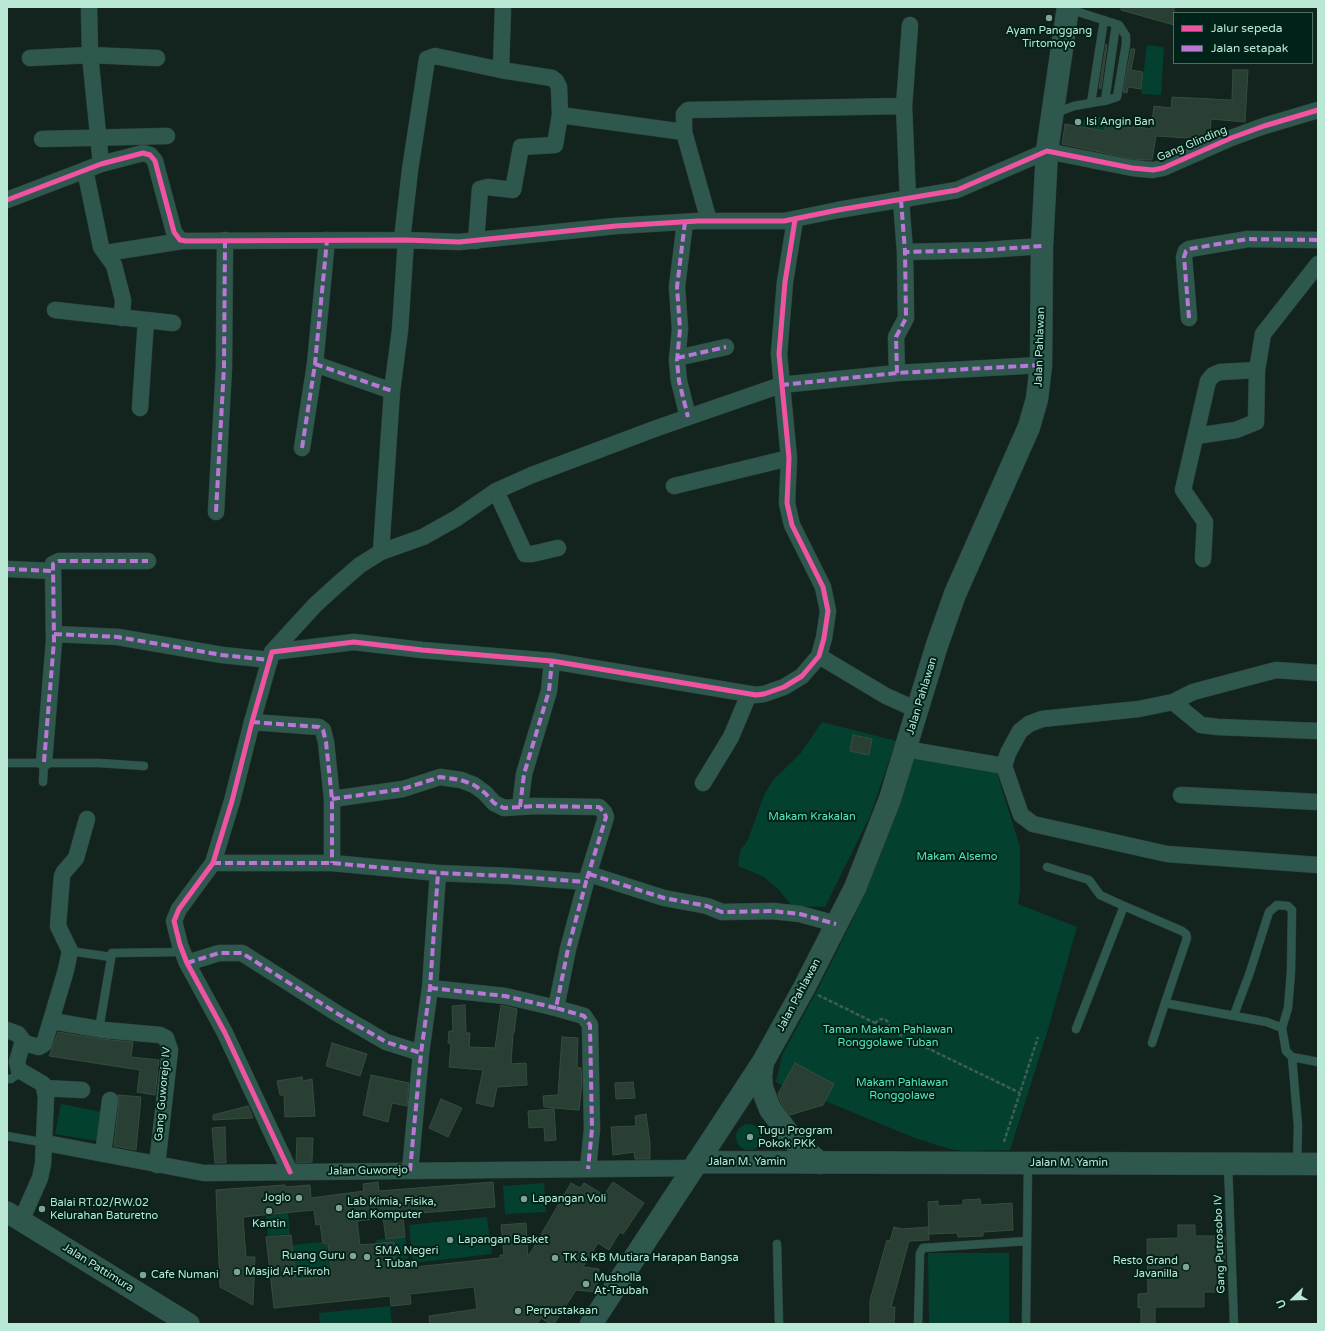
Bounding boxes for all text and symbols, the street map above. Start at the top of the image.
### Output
legend [1173,12,1313,64]
marker: Ayam Panggang Tirtomoyo [1044,13,1054,23]
text: Jalur sepeda [1211,21,1283,35]
place label: Ayam Panggang Tirtomoyo [1006,24,1092,50]
text: Jalan setapak [1211,41,1288,55]
place label: Isi Angin Ban [1086,115,1154,129]
marker: Isi Angin Ban [1073,117,1083,127]
street label: Gang Glinding [1155,123,1229,165]
street label: Jalan Pahlawan [1032,307,1048,387]
street label: Jalan Pahlawan [904,656,940,736]
park label: Makam Krakalan [768,810,856,824]
park label: Makam Alsemo [916,850,998,864]
street label: Jalan Pahlawan [774,957,824,1033]
park label: Taman Makam Pahlawan Ronggolawe Tuban [823,1023,953,1049]
street label: Gang Guworejo IV [152,1046,174,1142]
park label: Makam Pahlawan Ronggolawe [856,1076,948,1102]
place label: Tugu Program Pokok PKK [758,1124,833,1150]
marker: Tugu Program Pokok PKK [745,1132,755,1142]
street label: Jalan M. Yamin [708,1155,786,1169]
street label: Jalan M. Yamin [1030,1156,1108,1170]
street label: Jalan Guworejo [328,1164,408,1178]
place label: Joglo [263,1191,291,1205]
place label: Lapangan Voli [532,1192,606,1206]
marker: Joglo [294,1193,304,1203]
marker: Lapangan Voli [519,1194,529,1204]
street label: Gang Putrosobo IV [1212,1194,1228,1294]
place label: Lab Kimia, Fisika, dan Komputer [347,1195,436,1221]
place label: Balai RT.02/RW.02 Kelurahan Baturetno [50,1196,158,1222]
marker: Lab Kimia, Fisika, dan Komputer [334,1203,344,1213]
marker: Balai RT.02/RW.02 Kelurahan Baturetno [37,1204,47,1214]
marker: Kantin [264,1206,274,1216]
place label: Kantin [252,1217,286,1231]
place label: Lapangan Basket [458,1233,548,1247]
marker: Lapangan Basket [445,1235,455,1245]
street label: Jalan Pattimura [60,1241,136,1295]
place label: SMA Negeri 1 Tuban [375,1244,438,1270]
place label: Ruang Guru [282,1249,345,1263]
marker: Ruang Guru [348,1251,358,1261]
place label: TK & KB Mutiara Harapan Bangsa [563,1251,739,1265]
marker: SMA Negeri 1 Tuban [362,1252,372,1262]
marker: TK & KB Mutiara Harapan Bangsa [550,1253,560,1263]
place label: Resto Grand Javanilla [1113,1254,1178,1280]
marker: Resto Grand Javanilla [1181,1262,1191,1272]
place label: Masjid Al-Fikroh [245,1265,330,1279]
marker: Masjid Al-Fikroh [232,1267,242,1277]
place label: Cafe Numani [151,1268,219,1282]
marker: Cafe Numani [138,1270,148,1280]
place label: Musholla At-Taubah [594,1271,648,1297]
marker: Musholla At-Taubah [581,1279,591,1289]
north arrow [1273,1279,1313,1319]
text: U [1274,1298,1289,1310]
place label: Perpustakaan [526,1304,598,1318]
marker: Perpustakaan [513,1306,523,1316]

